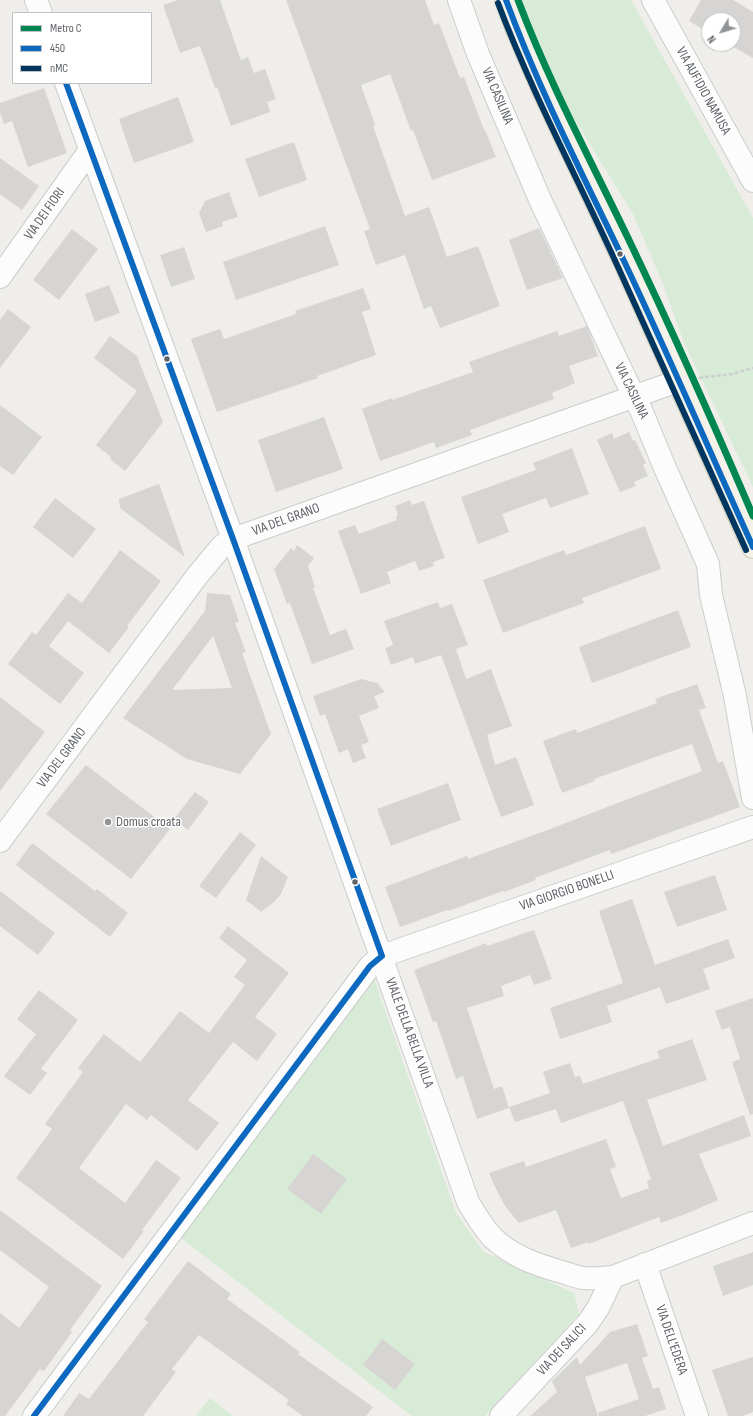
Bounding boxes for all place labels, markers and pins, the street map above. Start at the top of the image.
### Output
unlabelled marker [615,249,625,259]
unlabelled marker [162,354,172,364]
place label: Domus croata [116,814,181,830]
marker: Domus croata [103,817,113,827]
unlabelled marker [350,877,360,887]

